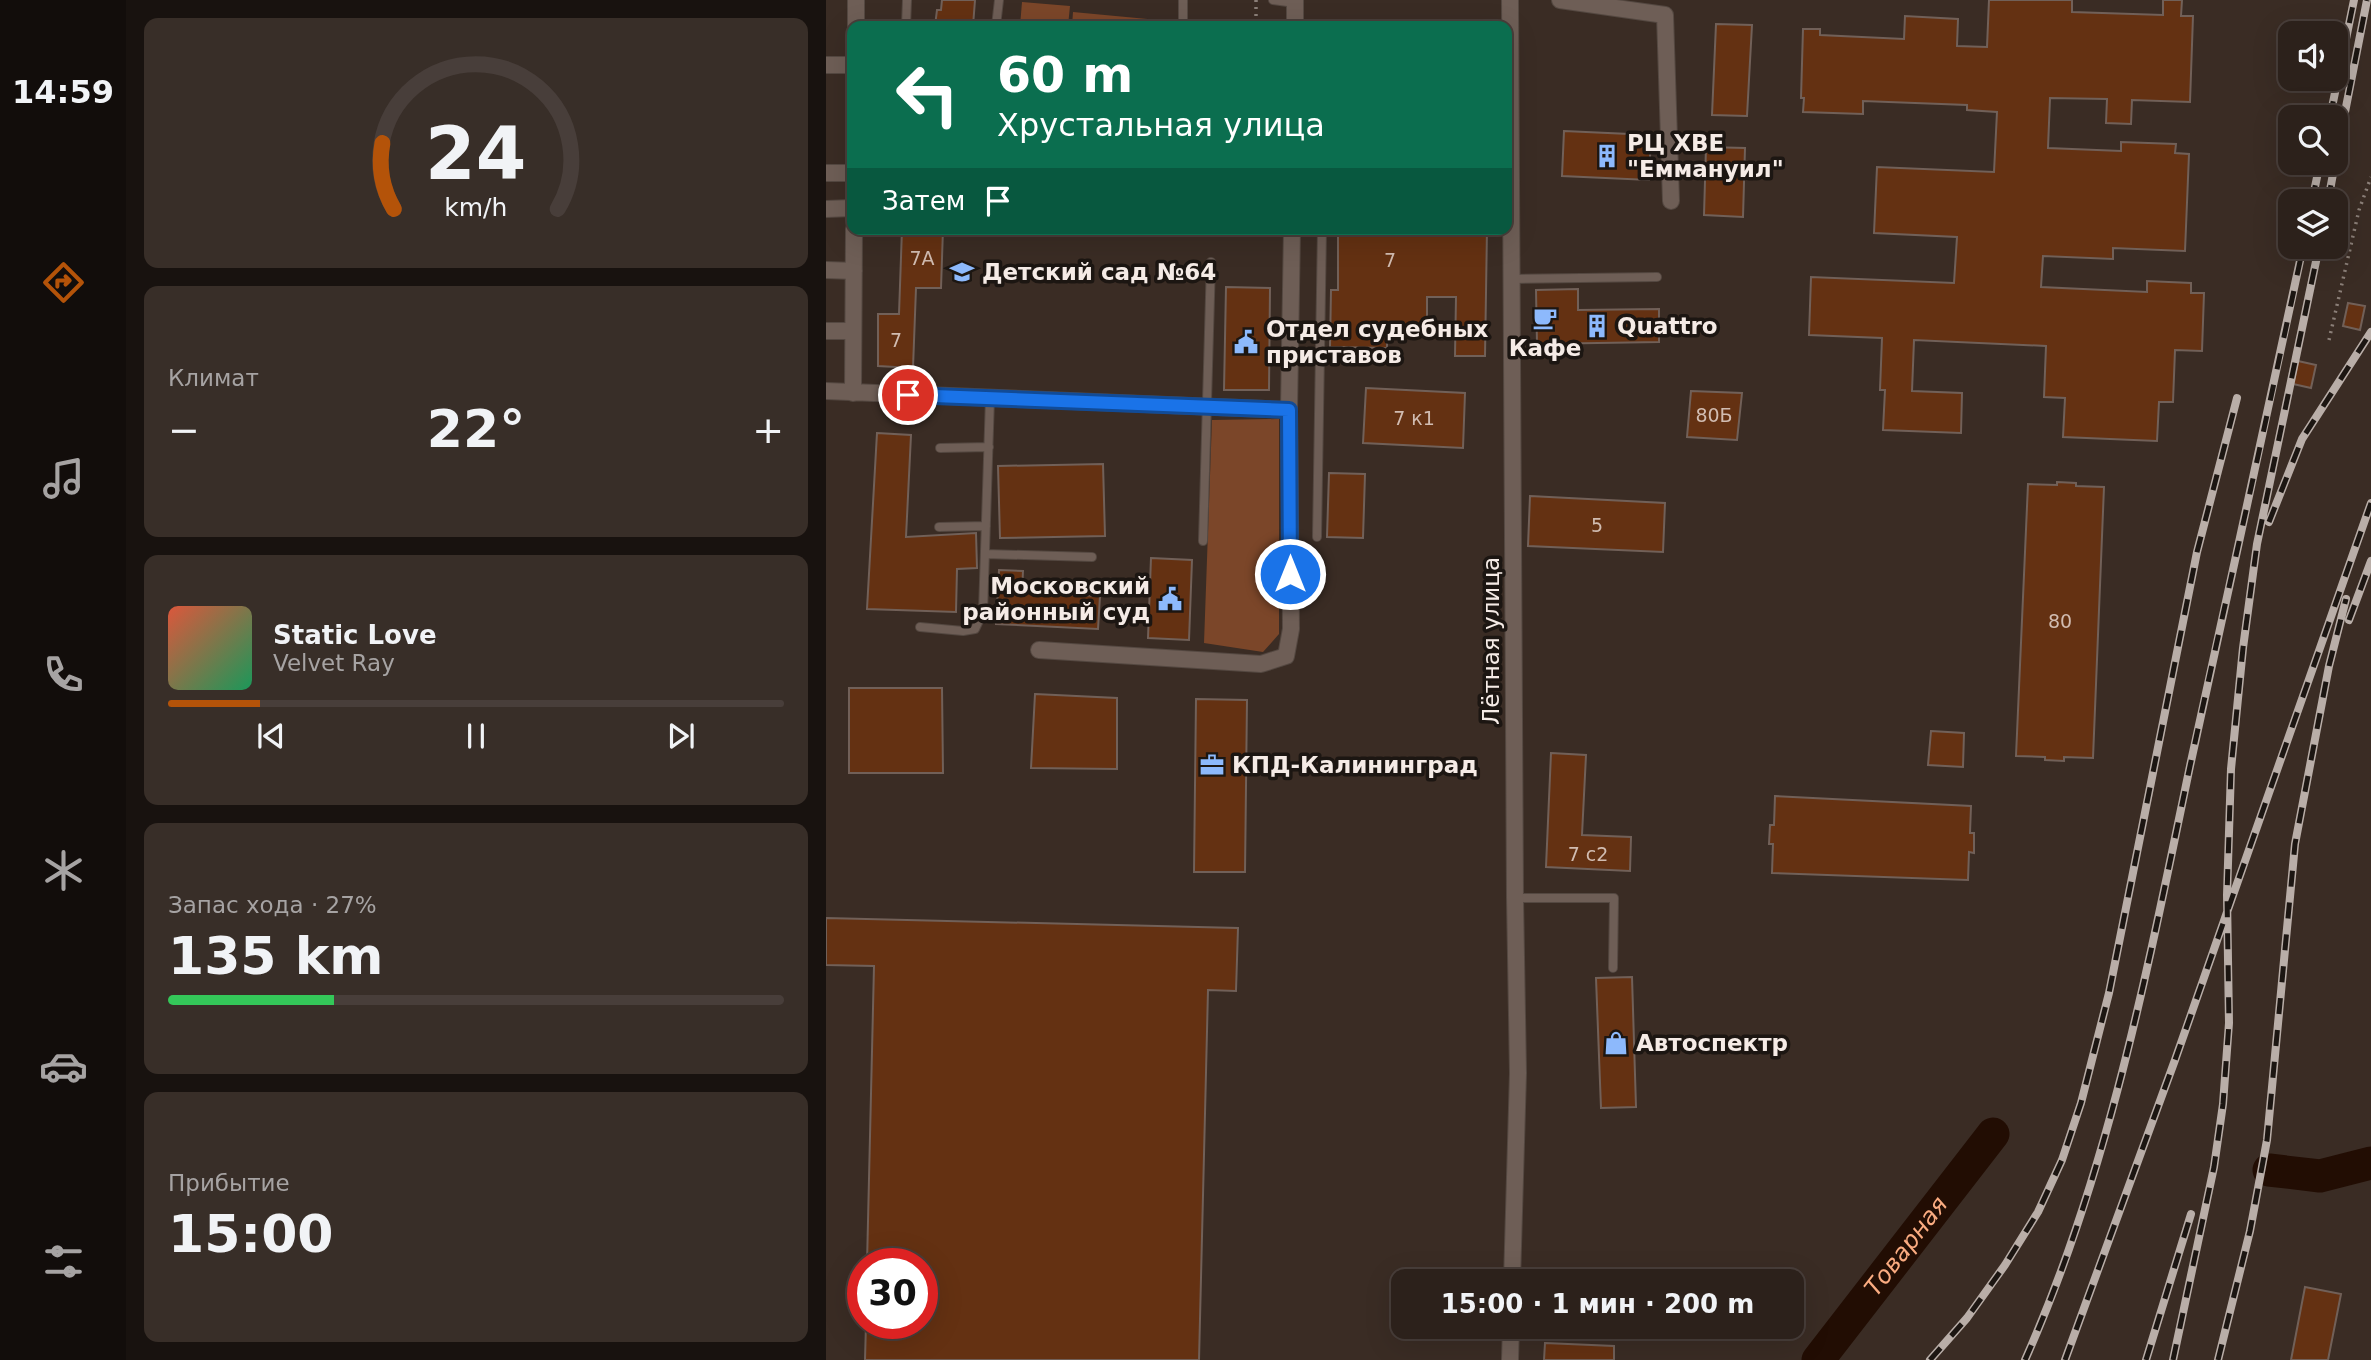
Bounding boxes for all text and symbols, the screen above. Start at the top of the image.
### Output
map controls [2278,21,2348,259]
button: sound [2278,21,2348,91]
text: 60 m [997,47,1133,104]
icon: left [882,49,973,140]
text: 14:59 [12,73,114,111]
button: search [2278,105,2348,175]
text: Хрустальная улица [997,106,1325,144]
text: 24 [425,112,527,197]
place label: РЦ ХВЕ "Еммануил" [1627,130,1784,182]
building icon: РЦ ХВЕ "Еммануил" [1593,142,1621,170]
icon: arrive [979,182,1017,220]
text: Затем [882,186,965,216]
button: layers [2278,189,2348,259]
text: km/h [444,193,508,222]
house number: 7А [909,247,935,269]
house number: 7 [1384,249,1396,271]
icon: directions [39,258,88,307]
school or university icon: Детский сад №64 [948,258,976,286]
place label: Детский сад №64 [982,259,1216,285]
cafe icon: Кафе [1531,304,1559,332]
building icon: Quattro [1583,312,1611,340]
place label: Quattro [1617,313,1718,339]
place label: Отдел судебных приставов [1266,316,1488,368]
public building icon: Отдел судебных приставов [1232,328,1260,356]
house number: 7 [890,329,902,351]
place label: Кафе [1509,335,1581,361]
text: Климат [168,365,259,391]
pin [878,365,938,425]
icon: arrive [889,376,927,414]
text: 22° [427,399,525,459]
house number: 80Б [1695,404,1733,426]
house number: 7 к1 [1393,407,1435,429]
text: − [168,408,200,452]
text: + [752,408,784,452]
icon: music [39,454,88,503]
house number: 5 [1591,514,1603,536]
position arrow [1253,537,1327,611]
street label: Лётная улица [1478,557,1504,725]
place label: Московский районный суд [962,573,1150,625]
public building icon: Московский районный суд [1156,585,1184,613]
house number: 80 [2048,610,2072,632]
text: Static Love [273,620,437,650]
icon: phone [39,650,88,699]
text: Velvet Ray [273,650,395,676]
icon: previous [252,717,290,755]
icon: pause [457,717,495,755]
icon: next [662,717,700,755]
office icon: КПД-Калининград [1198,751,1226,779]
place label: КПД-Калининград [1232,752,1478,778]
house number: 7 с2 [1568,843,1608,865]
icon: climate [39,846,88,895]
text: Запас хода · 27% [168,892,377,918]
text: 135 km [168,926,383,986]
shop icon: Автоспектр [1602,1029,1630,1057]
place label: Автоспектр [1636,1030,1788,1056]
icon: car [39,1042,88,1091]
text: Прибытие [168,1170,290,1196]
water label: Товарная [1859,1191,1953,1301]
text: 15:00 [168,1204,334,1264]
icon: filters [39,1237,88,1286]
speed limit sign: 30 [847,1248,938,1339]
text: 15:00 · 1 мин · 200 m [1441,1289,1754,1319]

